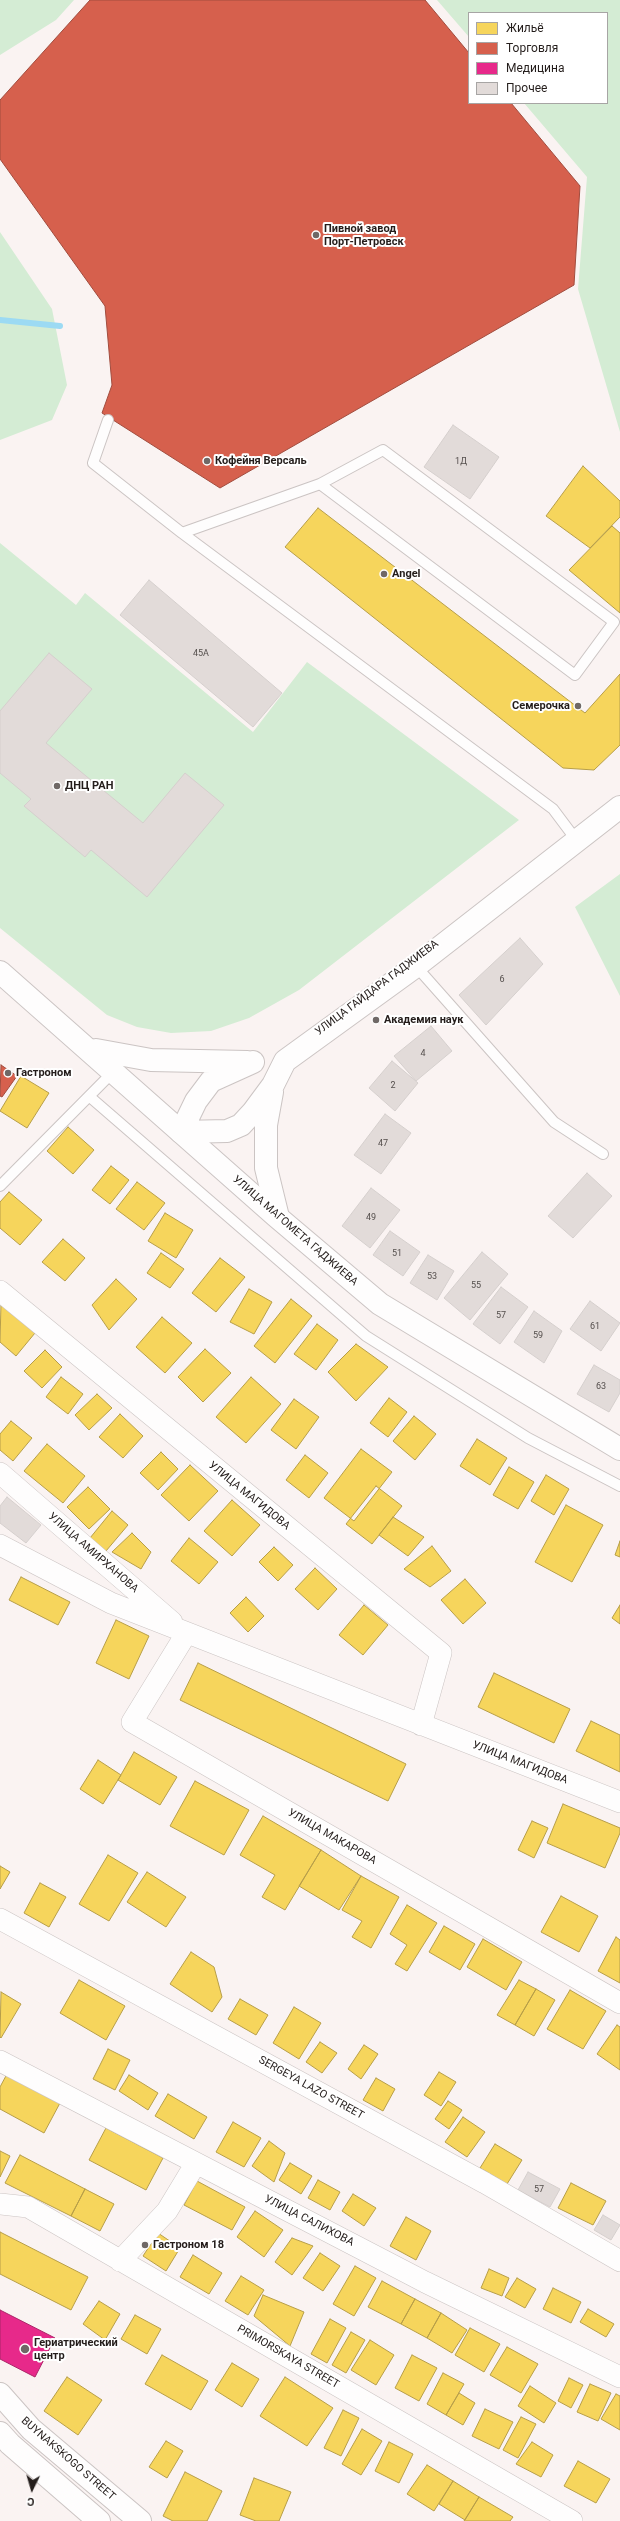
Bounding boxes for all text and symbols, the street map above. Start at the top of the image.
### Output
legend [468,12,608,104]
text: Жильё [506,21,544,35]
text: Торговля [506,41,558,55]
text: Медицина [506,61,565,75]
text: Прочее [506,81,547,95]
place label: Пивной завод Порт-Петровск [324,222,404,248]
marker: Пивной завод Порт-Петровск [311,230,321,240]
place label: Кофейня Версаль [215,454,307,468]
marker: Кофейня Версаль [202,456,212,466]
house number: 1Д [455,457,467,467]
place label: Angel [392,567,421,581]
marker: Angel [379,569,389,579]
house number: 45А [193,649,209,659]
place label: Семерочка [512,699,570,713]
marker: Семерочка [573,701,583,711]
place label: ДНЦ РАН [65,779,113,793]
marker: ДНЦ РАН [52,781,62,791]
street label: УЛИЦА ГАЙДАРА ГАДЖИЕВА [313,937,441,1039]
house number: 6 [499,975,505,985]
place label: Академия наук [384,1013,463,1027]
marker: Академия наук [371,1015,381,1025]
house number: 4 [420,1049,426,1059]
place label: Гастроном [16,1066,72,1080]
marker: Гастроном [3,1068,13,1078]
house number: 2 [390,1081,396,1091]
house number: 47 [378,1139,388,1149]
street label: УЛИЦА МАГОМЕТА ГАДЖИЕВА [230,1173,360,1289]
house number: 49 [366,1213,376,1223]
house number: 51 [392,1249,402,1259]
house number: 53 [427,1272,437,1282]
house number: 55 [471,1281,481,1291]
house number: 57 [496,1311,506,1321]
house number: 61 [590,1322,600,1332]
house number: 59 [533,1331,543,1341]
house number: 63 [596,1382,606,1392]
street label: УЛИЦА МАГИДОВА [206,1459,292,1533]
street label: УЛИЦА АМИРХАНОВА [45,1510,141,1596]
street label: УЛИЦА МАГИДОВА [470,1739,570,1787]
street label: УЛИЦА МАКАРОВА [285,1806,379,1868]
street label: SERGEYA LAZO STREET [256,2054,366,2122]
house number: 57 [534,2185,544,2195]
street label: УЛИЦА САЛИХОВА [262,2193,356,2249]
place label: Гастроном 18 [153,2238,224,2252]
marker: Гастроном 18 [140,2240,150,2250]
street label: PRIMORSKAYA STREET [235,2322,341,2392]
place label: Гериатрический центр [34,2336,118,2362]
marker: Гериатрический центр [19,2343,31,2355]
street label: BUYNAKSKOGO STREET [18,2415,118,2503]
north arrow [12,2469,52,2509]
text: С [27,2495,35,2508]

